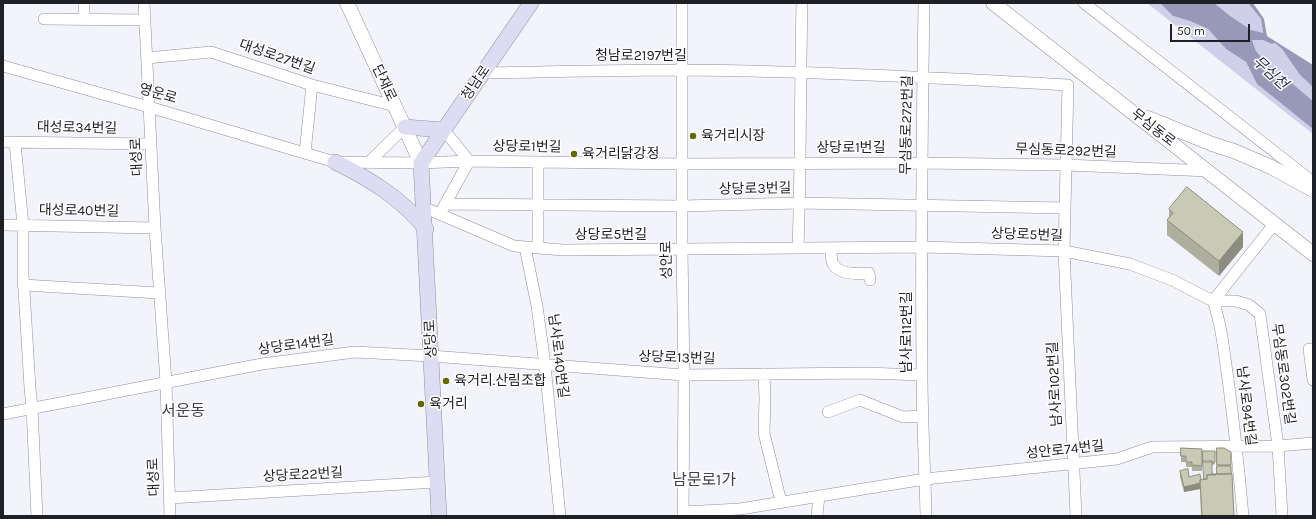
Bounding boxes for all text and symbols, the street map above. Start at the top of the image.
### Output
scale bar [1172,16,1252,42]
text: 50 m [1177,24,1205,38]
street label: 대성로27번길 [237,36,317,78]
street label: 청남로2197번길 [595,48,687,64]
water label: 무심천 [1249,52,1291,94]
street label: 단재로 [368,62,400,104]
street label: 청남로 [458,62,494,104]
street label: 무심동로272번길 [898,75,916,175]
street label: 영운로 [137,81,179,107]
street label: 무심동로 [1128,106,1178,150]
street label: 대성로34번길 [37,119,117,137]
place label: 육거리시장 [701,128,765,144]
marker: 육거리시장 [688,131,698,141]
street label: 대성로 [128,137,146,177]
street label: 상당로1번길 [492,138,562,156]
street label: 상당로1번길 [816,140,886,156]
street label: 무심동로292번길 [1015,141,1117,161]
place label: 육거리닭강정 [582,146,659,162]
marker: 육거리닭강정 [569,149,579,159]
street label: 상당로3번길 [719,180,791,198]
street label: 대성로40번길 [39,202,119,220]
street label: 상당로5번길 [991,225,1063,245]
street label: 상당로5번길 [575,227,647,243]
street label: 성안로 [658,241,676,279]
street label: 남사로112번길 [899,291,915,373]
street label: 남사로140번길 [544,313,572,399]
street label: 상당로 [422,319,440,359]
street label: 무심동로302번길 [1268,322,1298,426]
street label: 상당로14번길 [257,331,335,359]
street label: 남사로102번길 [1044,341,1066,427]
street label: 상당로13번길 [638,348,716,368]
street label: 남사로94번길 [1233,365,1259,447]
place label: 육거리.산림조합 [454,373,547,389]
marker: 육거리.산림조합 [441,376,451,386]
place label: 육거리 [429,396,468,412]
marker: 육거리 [416,399,426,409]
district label: 서운동 [161,401,205,421]
street label: 성안로74번길 [1025,438,1105,462]
street label: 대성로 [145,457,163,497]
street label: 상당로22번길 [262,465,344,485]
district label: 남문로1가 [672,470,736,490]

